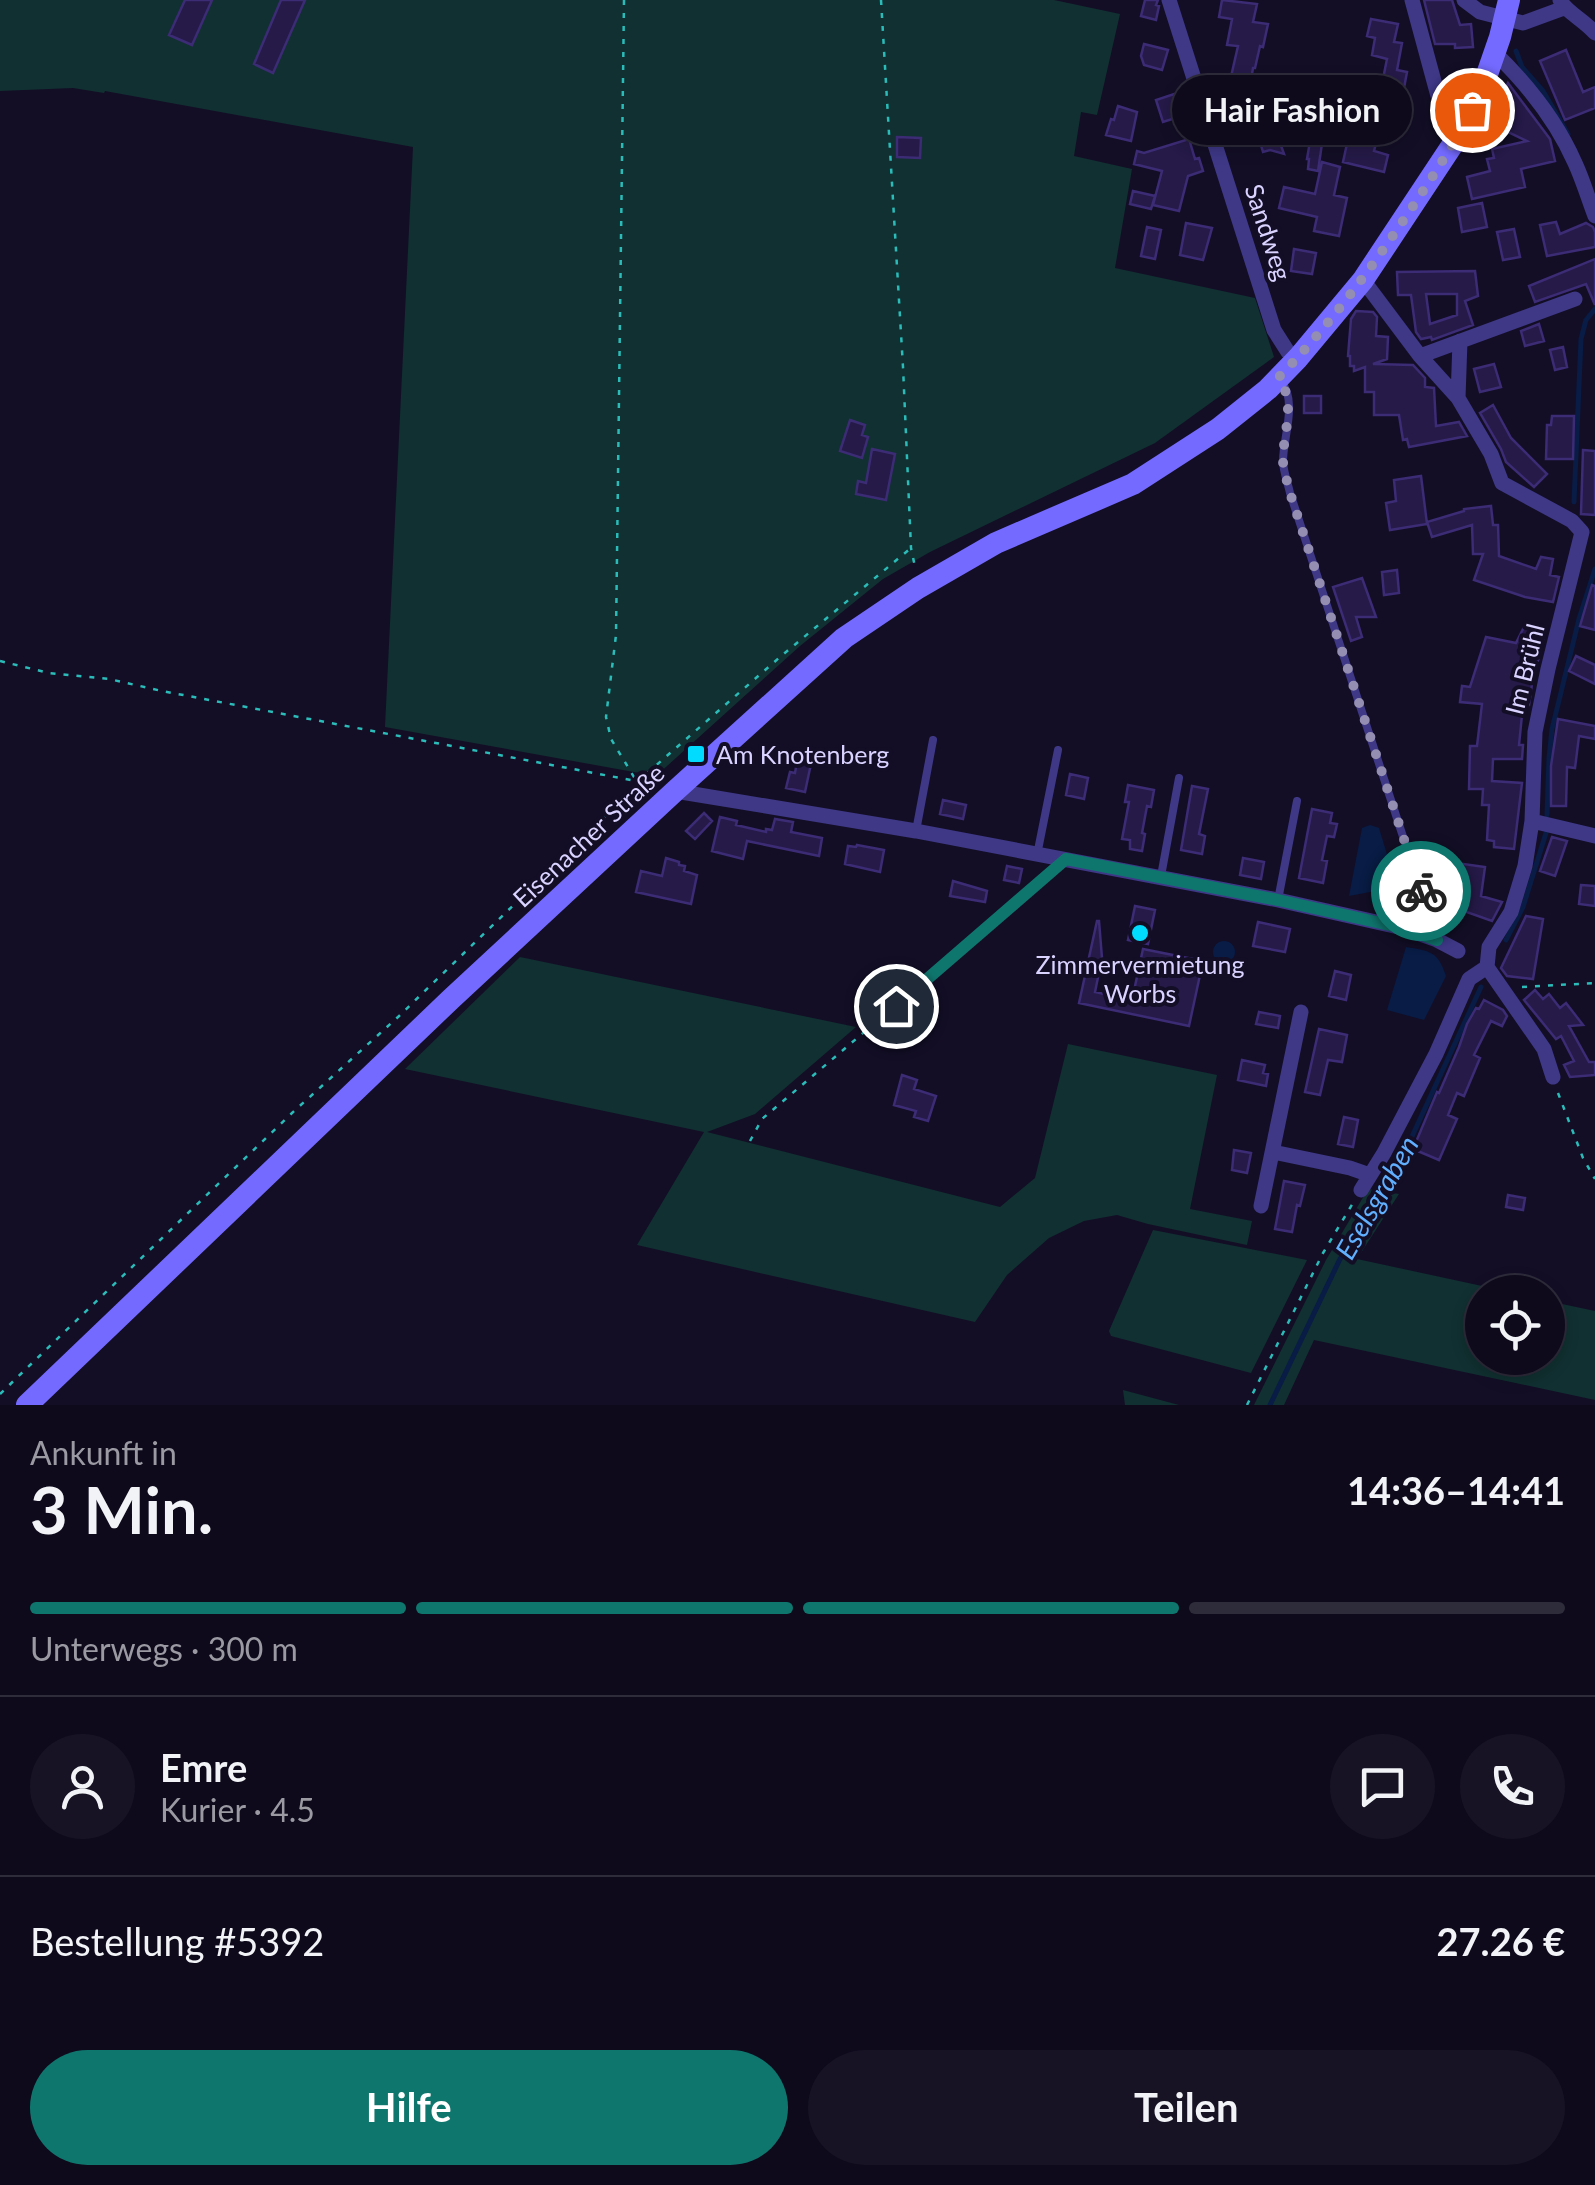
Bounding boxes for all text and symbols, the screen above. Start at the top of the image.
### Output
pin [1430,68,1515,153]
callout: Hair Fashion [1172,75,1412,145]
icon: bag [1445,83,1500,138]
text: Hair Fashion [1204,90,1380,129]
street label: Sandweg [1239,180,1299,284]
street label: Im Brühl [1498,620,1550,718]
place label: Am Knotenberg [716,739,889,769]
marker: Am Knotenberg [685,743,707,765]
street label: Eisenacher Straße [506,757,670,913]
courier [1371,841,1471,941]
icon: bike [1394,864,1449,919]
marker: Zimmervermietung Worbs [1129,922,1151,944]
place label: Zimmervermietung Worbs [1036,949,1244,1008]
pin [854,964,939,1049]
icon: home [869,979,924,1034]
water label: Eselsgraben [1327,1129,1425,1265]
map controls [1465,1275,1565,1375]
button: locate [1465,1275,1565,1375]
text: Ankunft in [30,1433,177,1472]
text: 14:36–14:41 [1347,1467,1565,1513]
text: 3 Min. [30,1470,213,1548]
text: Unterwegs · 300 m [30,1629,298,1668]
button: person [30,1734,135,1839]
button: chat [1330,1734,1435,1839]
button: phone [1460,1734,1565,1839]
text: Emre [160,1744,247,1790]
text: Kurier · 4.5 [160,1790,315,1829]
text: Bestellung #5392 [30,1918,324,1964]
text: 27.26 € [1437,1918,1565,1964]
button: Hilfe [30,2050,788,2165]
button: Teilen [808,2050,1565,2165]

